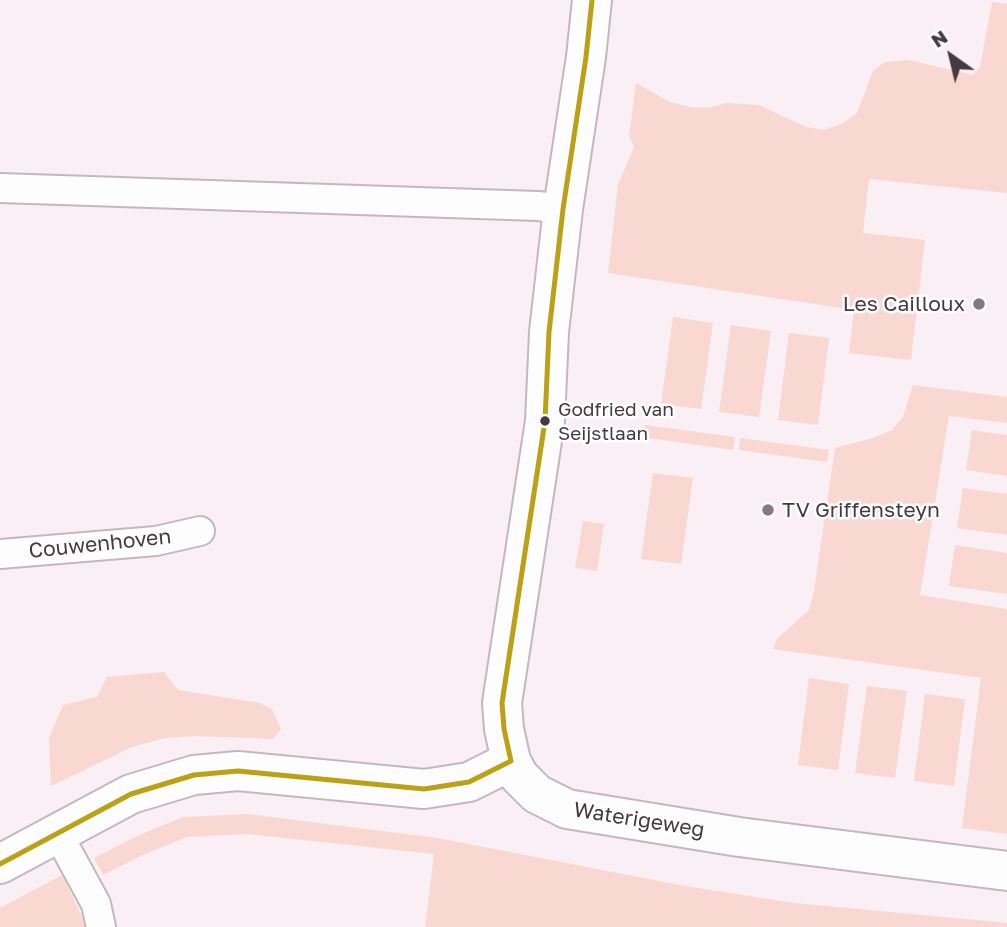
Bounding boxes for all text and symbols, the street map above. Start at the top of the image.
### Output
north arrow [916,21,986,91]
text: N [927,25,951,52]
place label: Les Cailloux [843,291,965,317]
marker: Les Cailloux [971,296,987,312]
place label: Godfried van Seijstlaan [558,399,674,443]
marker: Godfried van Seijstlaan [538,414,552,428]
place label: TV Griffensteyn [782,497,940,523]
marker: TV Griffensteyn [760,502,776,518]
street label: Couwenhoven [28,524,172,564]
street label: Waterigeweg [572,797,706,843]

